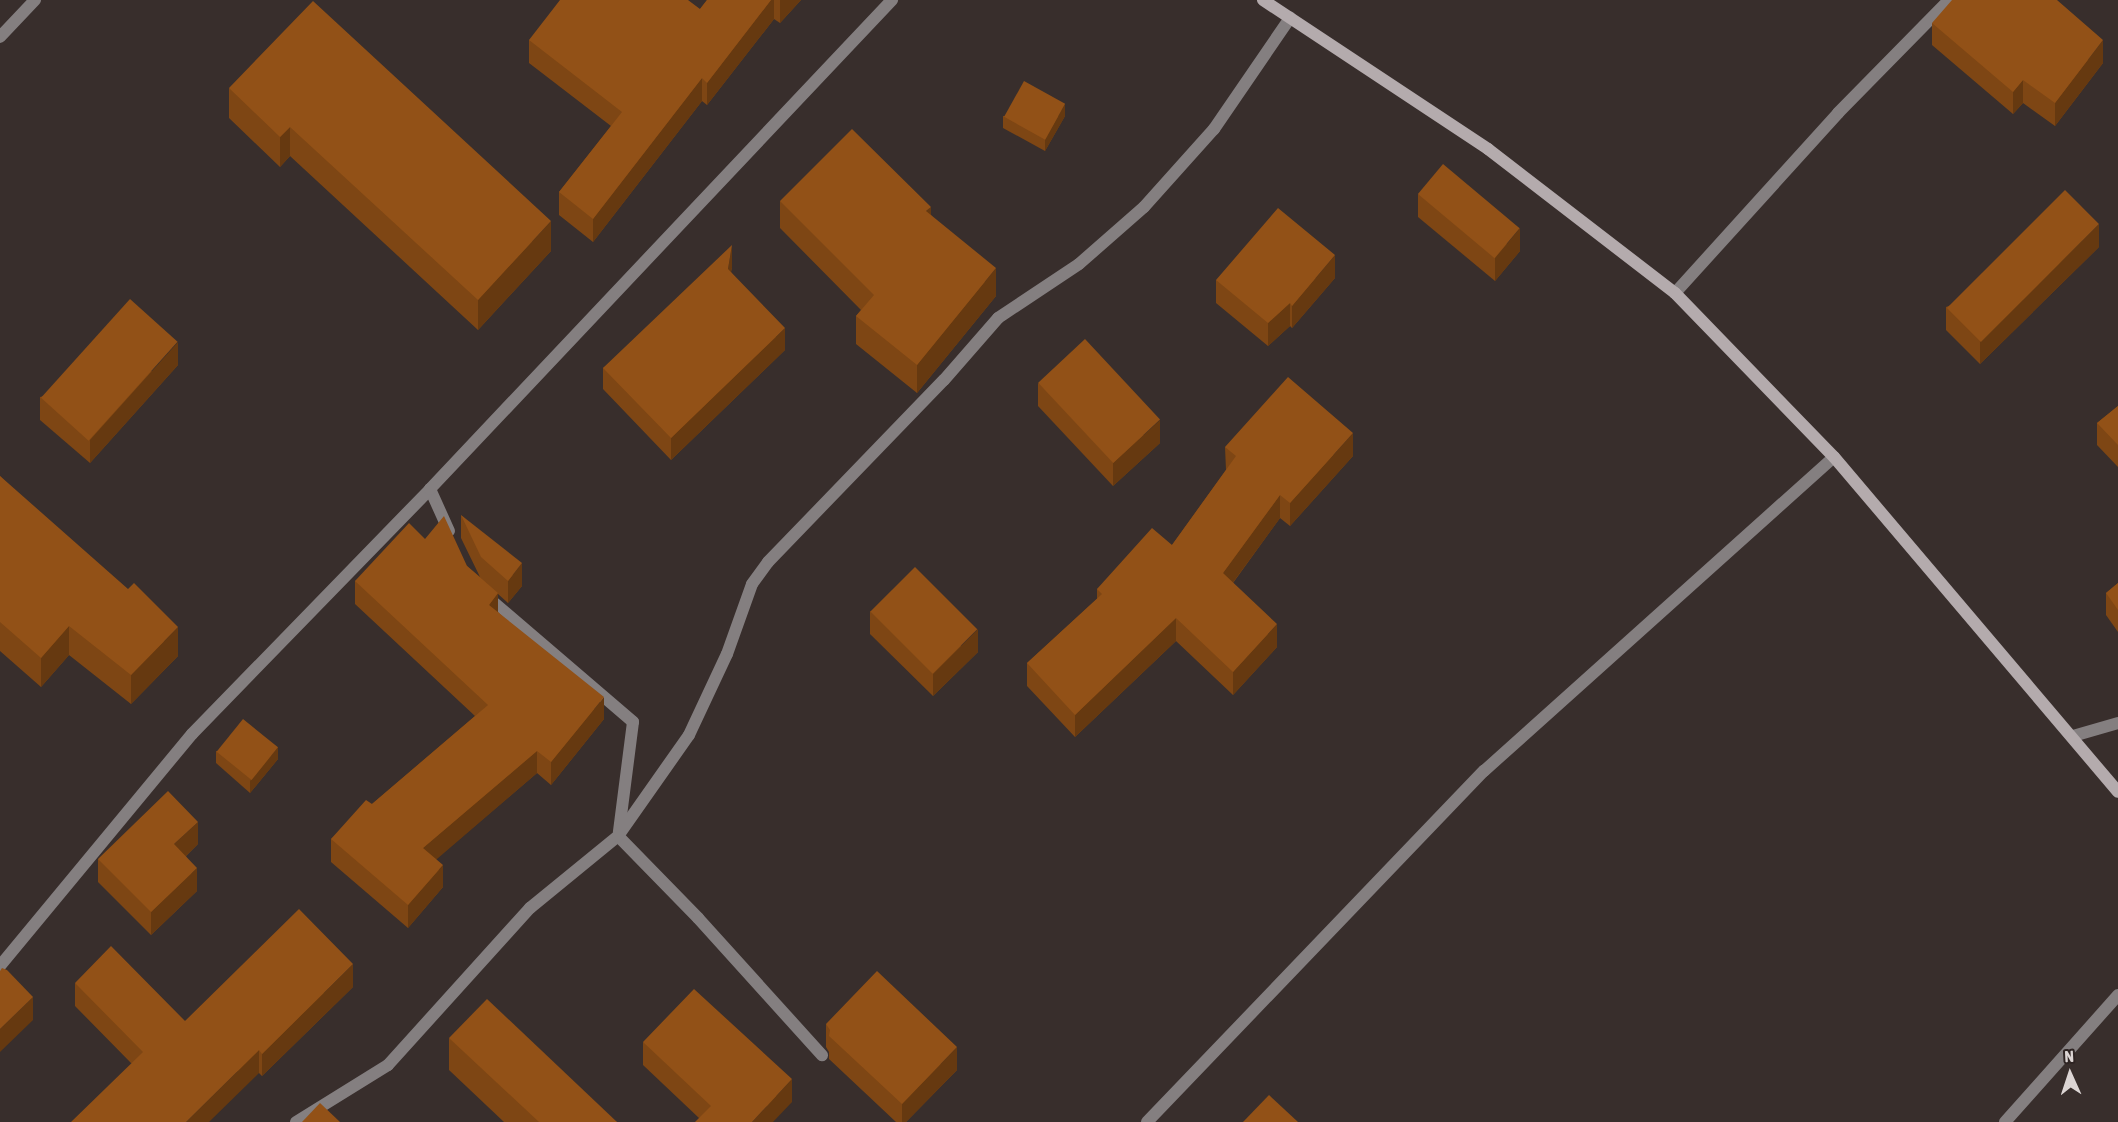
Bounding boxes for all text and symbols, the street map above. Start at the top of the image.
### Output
north arrow [2040,1044,2100,1104]
text: N [2064,1047,2074,1065]

